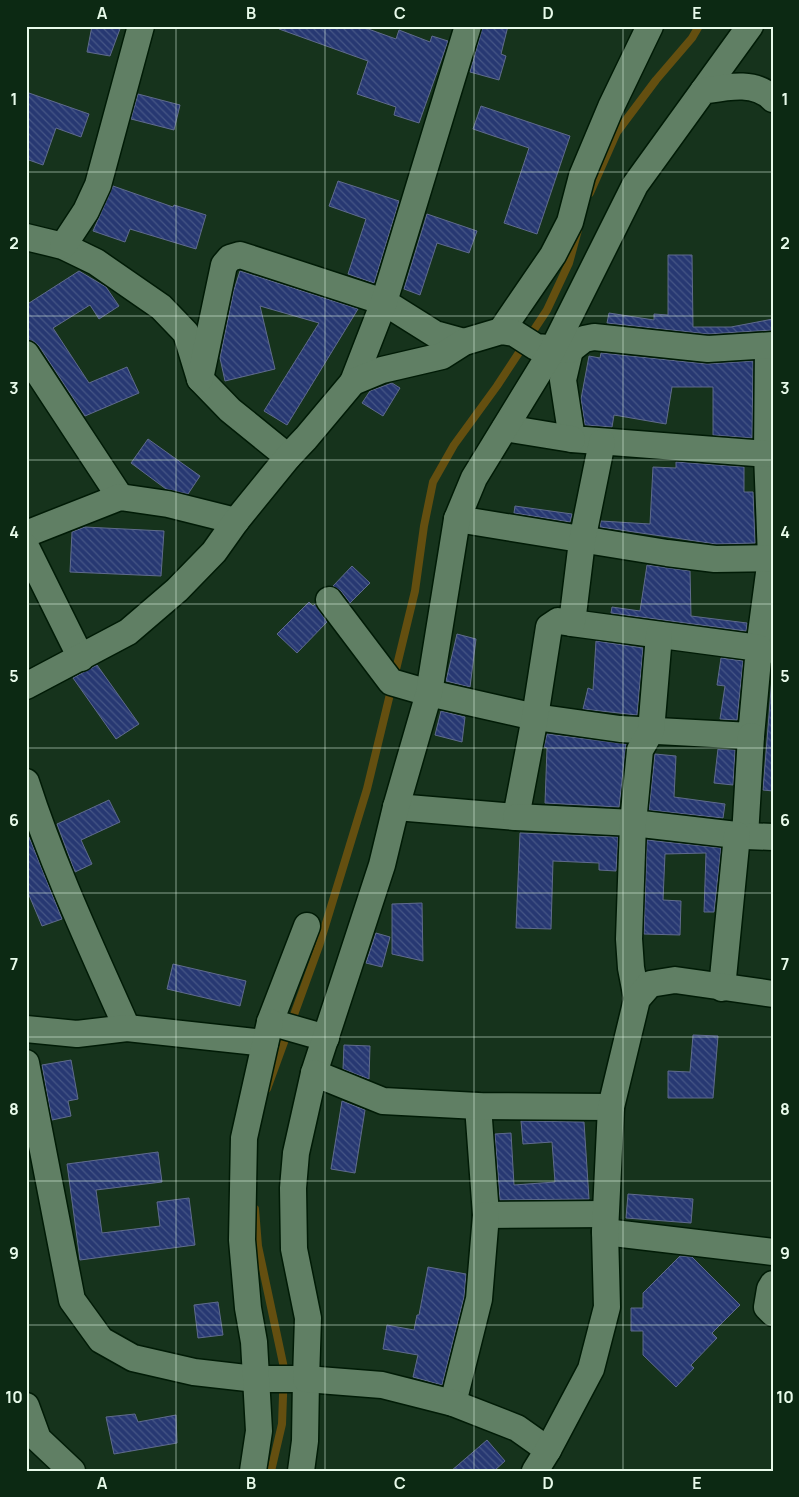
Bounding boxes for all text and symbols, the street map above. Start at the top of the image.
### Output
text: A [97,2,108,24]
text: B [246,2,256,24]
text: C [394,2,406,24]
text: D [542,2,554,24]
text: E [692,2,702,24]
text: 1 [10,88,18,110]
text: 1 [781,88,789,110]
text: 2 [9,232,19,254]
text: 2 [780,232,790,254]
text: 3 [9,377,19,399]
text: 3 [780,377,790,399]
text: 4 [9,521,19,543]
text: 4 [780,521,790,543]
text: 5 [9,665,19,687]
text: 5 [780,665,790,687]
text: 6 [9,809,19,831]
text: 6 [780,809,790,831]
text: 7 [10,953,18,975]
text: 7 [781,953,789,975]
text: 8 [9,1098,19,1120]
text: 8 [780,1098,790,1120]
text: 9 [9,1242,19,1264]
text: 9 [780,1242,790,1264]
text: 10 [5,1386,23,1408]
text: 10 [776,1386,794,1408]
text: A [97,1472,108,1494]
text: B [246,1472,256,1494]
text: C [394,1472,406,1494]
text: D [542,1472,554,1494]
text: E [692,1472,702,1494]

